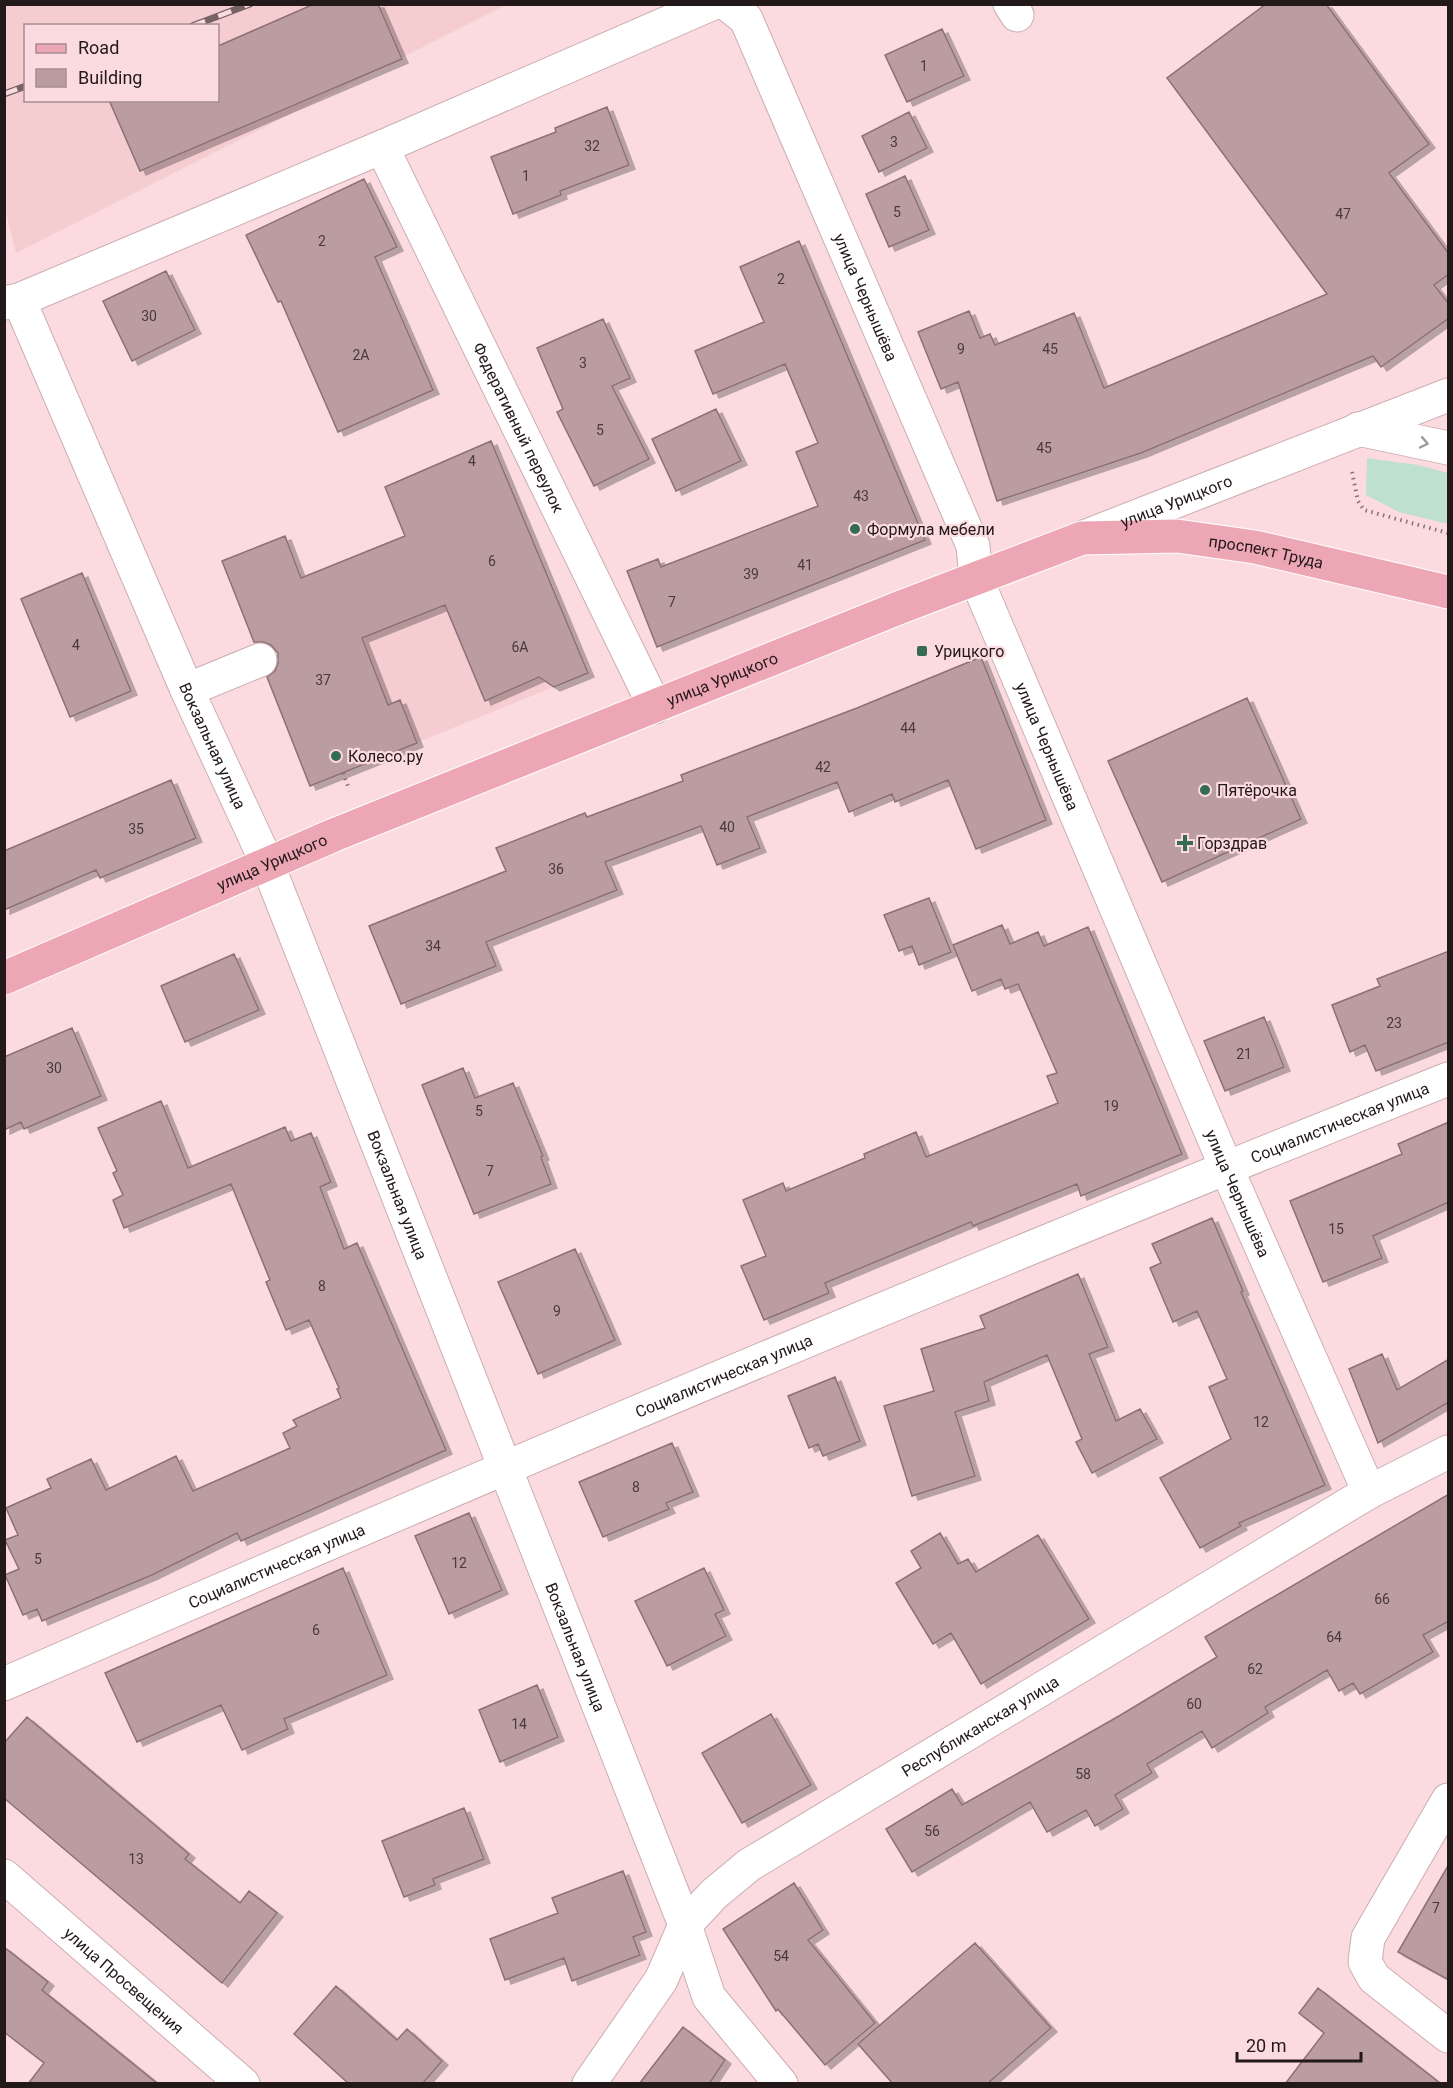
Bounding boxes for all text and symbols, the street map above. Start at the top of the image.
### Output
legend [24,24,219,102]
text: Road [78,37,119,58]
house number: 1 [920,58,928,74]
text: Building [78,67,142,88]
house number: 3 [890,134,898,150]
house number: 32 [584,138,600,154]
house number: 1 [522,168,530,184]
house number: 5 [893,204,901,220]
house number: 47 [1335,206,1351,222]
street label: улица Чернышёва [830,230,902,364]
house number: 2 [318,233,326,249]
house number: 2 [777,271,785,287]
house number: 30 [141,308,157,324]
street label: Федеративный переулок [469,339,568,516]
house number: 9 [957,341,965,357]
house number: 45 [1042,341,1058,357]
house number: 2А [352,347,370,363]
house number: 3 [579,355,587,371]
house number: 5 [596,422,604,438]
one-way arrow [1419,436,1429,449]
house number: 45 [1036,440,1052,456]
house number: 4 [468,453,476,469]
street label: улица Урицкого [1118,471,1235,531]
house number: 43 [853,488,869,504]
place label: Формула мебели [867,520,995,539]
marker: Формула мебели [848,522,862,536]
street label: проспект Труда [1208,531,1325,572]
house number: 6 [488,553,496,569]
house number: 41 [797,557,813,573]
house number: 39 [743,566,759,582]
house number: 7 [668,594,676,610]
house number: 4 [72,637,80,653]
house number: 6А [511,639,529,655]
place label: Урицкого [934,642,1004,661]
marker: Урицкого [915,644,929,658]
street label: улица Урицкого [664,648,781,710]
house number: 37 [315,672,331,688]
street label: улица Чернышёва [1012,679,1083,813]
street label: Вокзальная улица [175,680,250,812]
house number: 44 [900,720,916,736]
place label: Колесо.ру [348,747,423,766]
marker: Колесо.ру [329,749,343,763]
house number: 42 [815,759,831,775]
place label: Пятёрочка [1217,781,1297,800]
marker: Пятёрочка [1198,783,1212,797]
house number: 40 [719,819,735,835]
house number: 35 [128,821,144,837]
street label: улица Урицкого [214,830,330,894]
place label: Горздрав [1197,834,1267,853]
marker: Горздрав [1178,836,1192,850]
house number: 36 [548,861,564,877]
house number: 34 [425,938,441,954]
house number: 23 [1386,1015,1402,1031]
house number: 21 [1236,1046,1252,1062]
house number: 30 [46,1060,62,1076]
street label: Социалистическая улица [1248,1078,1432,1167]
house number: 19 [1103,1098,1119,1114]
house number: 5 [475,1103,483,1119]
street label: улица Чернышёва [1202,1127,1274,1260]
street label: Вокзальная улица [364,1128,432,1262]
house number: 7 [486,1163,494,1179]
house number: 15 [1328,1221,1344,1237]
house number: 8 [318,1278,326,1294]
house number: 9 [553,1303,561,1319]
street label: Социалистическая улица [632,1330,815,1421]
house number: 12 [1253,1414,1269,1430]
house number: 8 [632,1479,640,1495]
street label: Социалистическая улица [185,1520,368,1612]
house number: 5 [34,1551,42,1567]
house number: 12 [451,1555,467,1571]
street label: Вокзальная улица [542,1580,610,1714]
house number: 66 [1374,1591,1390,1607]
house number: 6 [312,1622,320,1638]
house number: 64 [1326,1629,1342,1645]
house number: 62 [1247,1661,1263,1677]
street label: Республиканская улица [898,1671,1062,1781]
house number: 60 [1186,1696,1202,1712]
house number: 14 [511,1716,527,1732]
house number: 58 [1075,1766,1091,1782]
house number: 56 [924,1823,940,1839]
house number: 13 [128,1851,144,1867]
house number: 7 [1432,1900,1440,1916]
street label: улица Просвещения [60,1923,188,2038]
house number: 54 [773,1948,789,1964]
scale bar [1237,2025,1362,2063]
text: 20 m [1246,2035,1286,2056]

